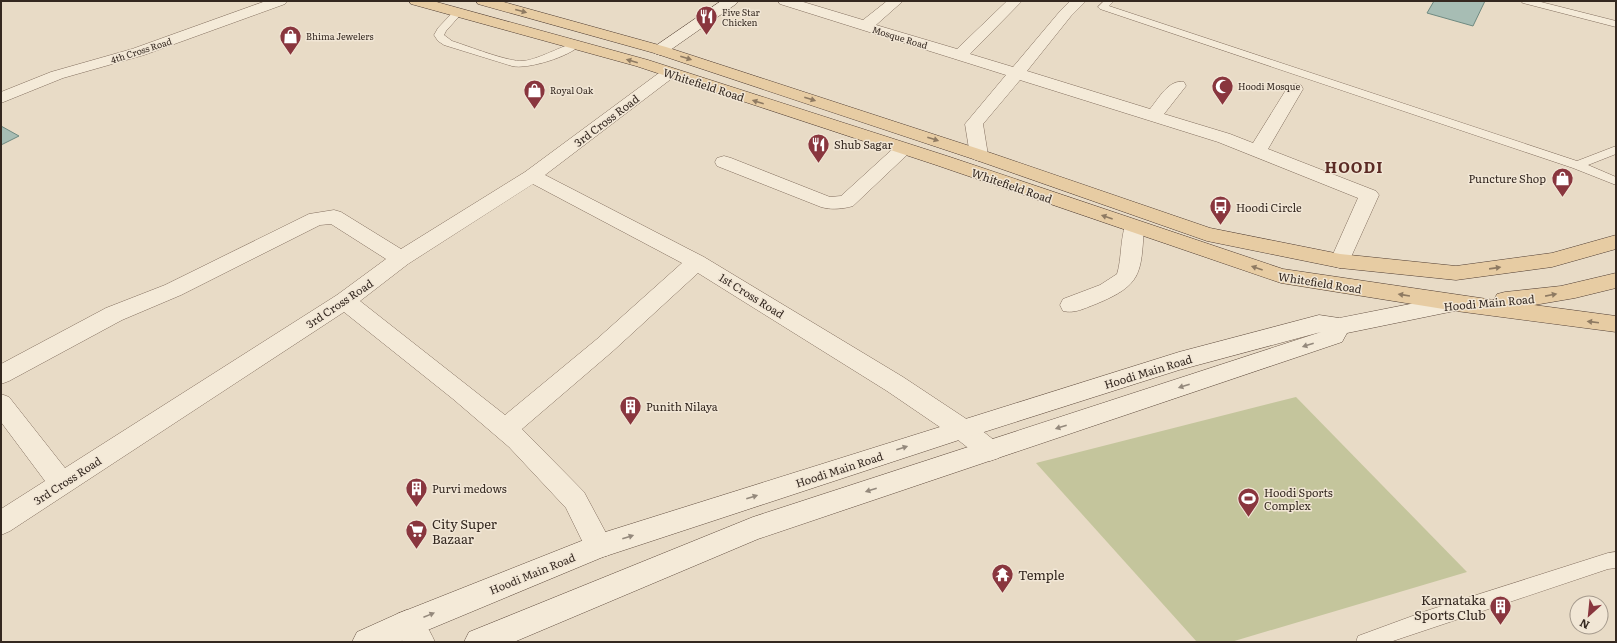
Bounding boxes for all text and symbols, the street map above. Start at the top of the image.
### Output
restaurant icon: Five Star Chicken [694,4,720,37]
place label: Five Star Chicken [722,5,760,29]
one-way arrow [515,8,527,14]
street label: Mosque Road [871,22,930,52]
shop icon: Bhima Jewelers [277,23,303,56]
place label: Bhima Jewelers [306,29,373,43]
street label: 4th Cross Road [109,33,174,67]
one-way arrow [681,55,693,61]
one-way arrow [625,57,638,63]
street label: Whitefield Road [661,63,747,105]
mosque icon: Hoodi Mosque [1209,73,1235,106]
shop icon: Royal Oak [522,77,548,110]
place label: Hoodi Mosque [1238,79,1300,93]
place label: Royal Oak [550,83,594,97]
street label: 3rd Cross Road [570,90,642,150]
one-way arrow [804,96,816,102]
one-way arrow [751,98,763,104]
restaurant icon: Shub Sagar [806,131,832,164]
place label: Shub Sagar [834,136,893,152]
one-way arrow [928,137,940,143]
district label: HOODI [1325,155,1383,178]
street label: Whitefield Road [969,164,1055,206]
shop icon: Puncture Shop [1549,165,1575,198]
place label: Puncture Shop [1468,170,1546,186]
bus stop icon: Hoodi Circle [1208,194,1234,227]
place label: Hoodi Circle [1236,199,1302,215]
one-way arrow [1101,214,1113,220]
one-way arrow [1250,265,1262,271]
one-way arrow [1489,265,1501,271]
street label: Whitefield Road [1277,267,1363,297]
street label: 1st Cross Road [716,269,788,321]
street label: 3rd Cross Road [302,274,376,331]
street label: Hoodi Main Road [1443,290,1535,314]
one-way arrow [1398,292,1410,298]
one-way arrow [1544,292,1557,298]
one-way arrow [1587,319,1599,325]
one-way arrow [1301,342,1313,348]
street label: Hoodi Main Road [1102,350,1194,392]
one-way arrow [1178,383,1190,389]
building icon: Punith Nilaya [617,393,643,426]
place label: Punith Nilaya [646,398,718,414]
one-way arrow [1055,425,1067,431]
one-way arrow [896,445,908,451]
street label: Hoodi Main Road [793,447,885,491]
street label: 3rd Cross Road [30,452,104,508]
building icon: Purvi medows [404,475,430,508]
place label: Purvi medows [432,480,507,496]
place label: Hoodi Sports Complex [1264,484,1333,513]
sports icon: Hoodi Sports Complex [1236,485,1262,518]
one-way arrow [865,487,877,493]
one-way arrow [746,494,758,500]
place label: City Super Bazaar [432,514,498,548]
supermarket icon: City Super Bazaar [404,517,430,550]
one-way arrow [622,534,634,540]
street label: Hoodi Main Road [487,548,578,597]
temple icon: Temple [989,561,1015,594]
place label: Temple [1018,565,1065,584]
place label: Karnataka Sports Club [1414,590,1486,624]
building icon: Karnataka Sports Club [1488,593,1514,626]
north arrow [1569,595,1609,635]
one-way arrow [423,612,434,618]
text: N [1576,616,1592,634]

